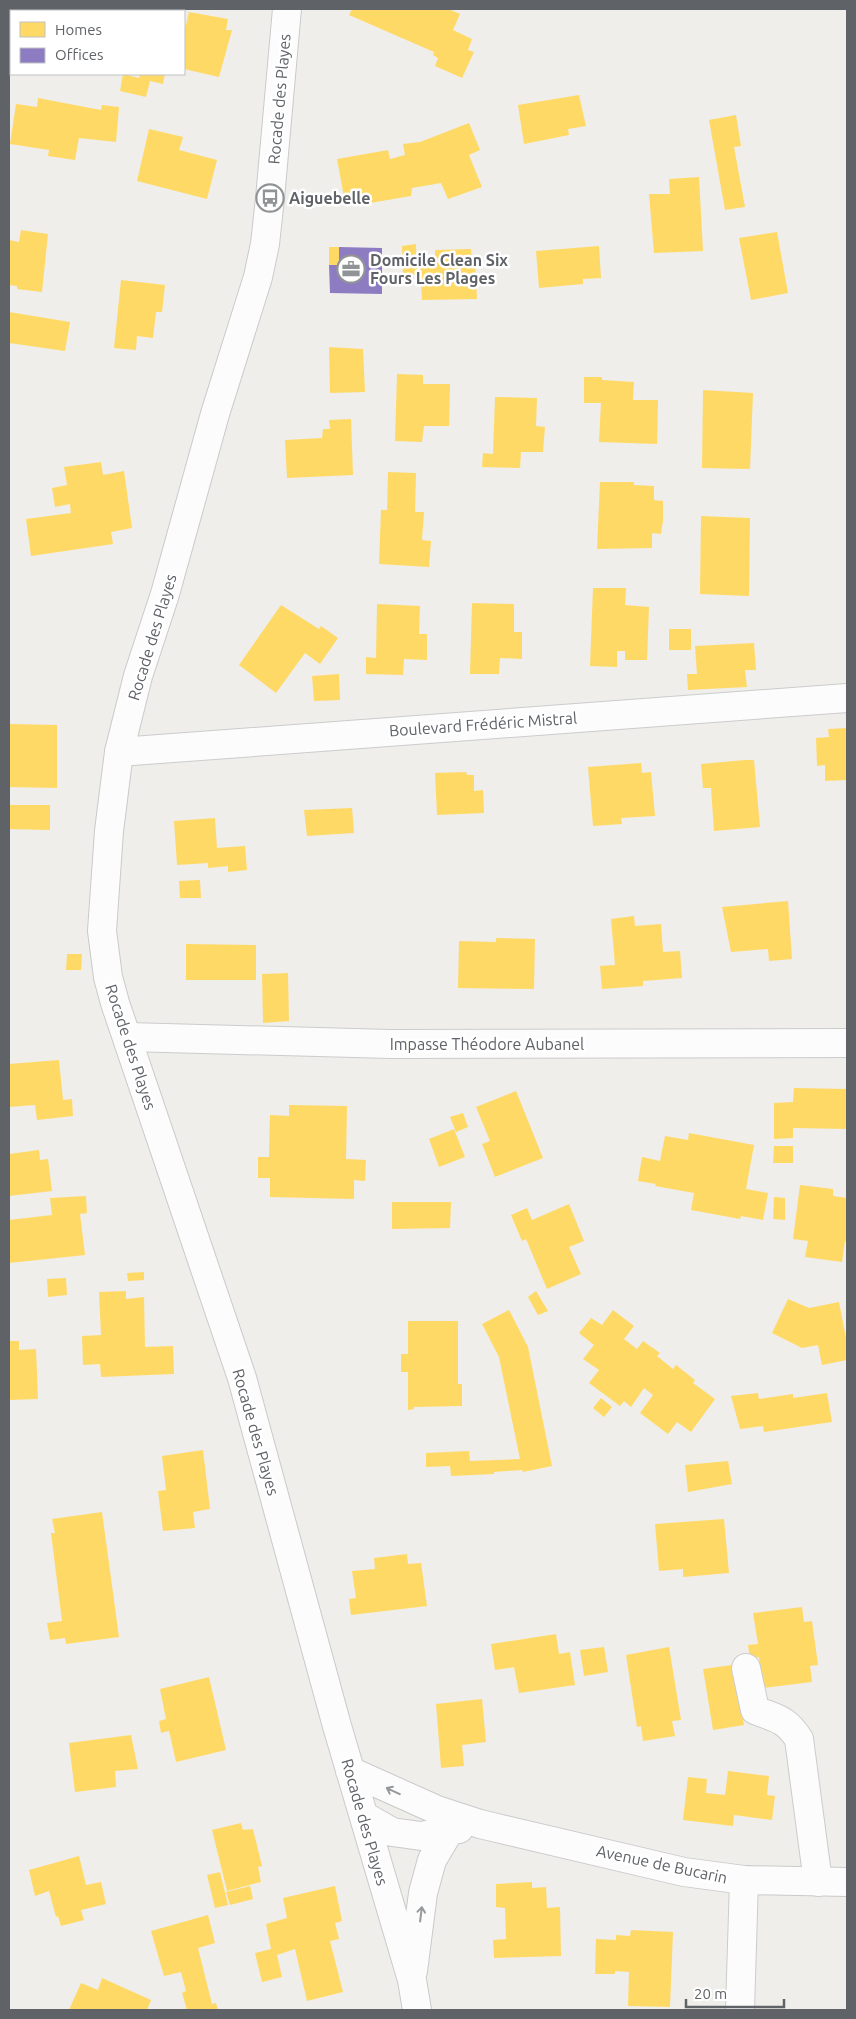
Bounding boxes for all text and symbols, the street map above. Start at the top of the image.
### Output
legend [10,10,185,75]
text: Homes [55,21,102,38]
street label: Rocade des Playes [264,33,294,165]
text: Offices [55,46,103,63]
bus stop icon: Aiguebelle [255,183,285,213]
place label: Aiguebelle [289,189,370,207]
place label: Domicile Clean Six Fours Les Plages [370,251,508,287]
office icon: Domicile Clean Six Fours Les Plages [336,254,366,284]
street label: Rocade des Playes [124,572,180,702]
street label: Boulevard Frédéric Mistral [388,708,578,740]
street label: Rocade des Playes [102,982,160,1112]
street label: Impasse Théodore Aubanel [390,1035,584,1053]
street label: Rocade des Playes [229,1367,283,1498]
street label: Rocade des Playes [338,1757,392,1888]
one-way arrow [386,1786,401,1796]
street label: Avenue de Bucarin [595,1841,729,1887]
one-way arrow [416,1906,426,1922]
scale bar [686,1976,784,2008]
text: 20 m [694,1985,727,2002]

